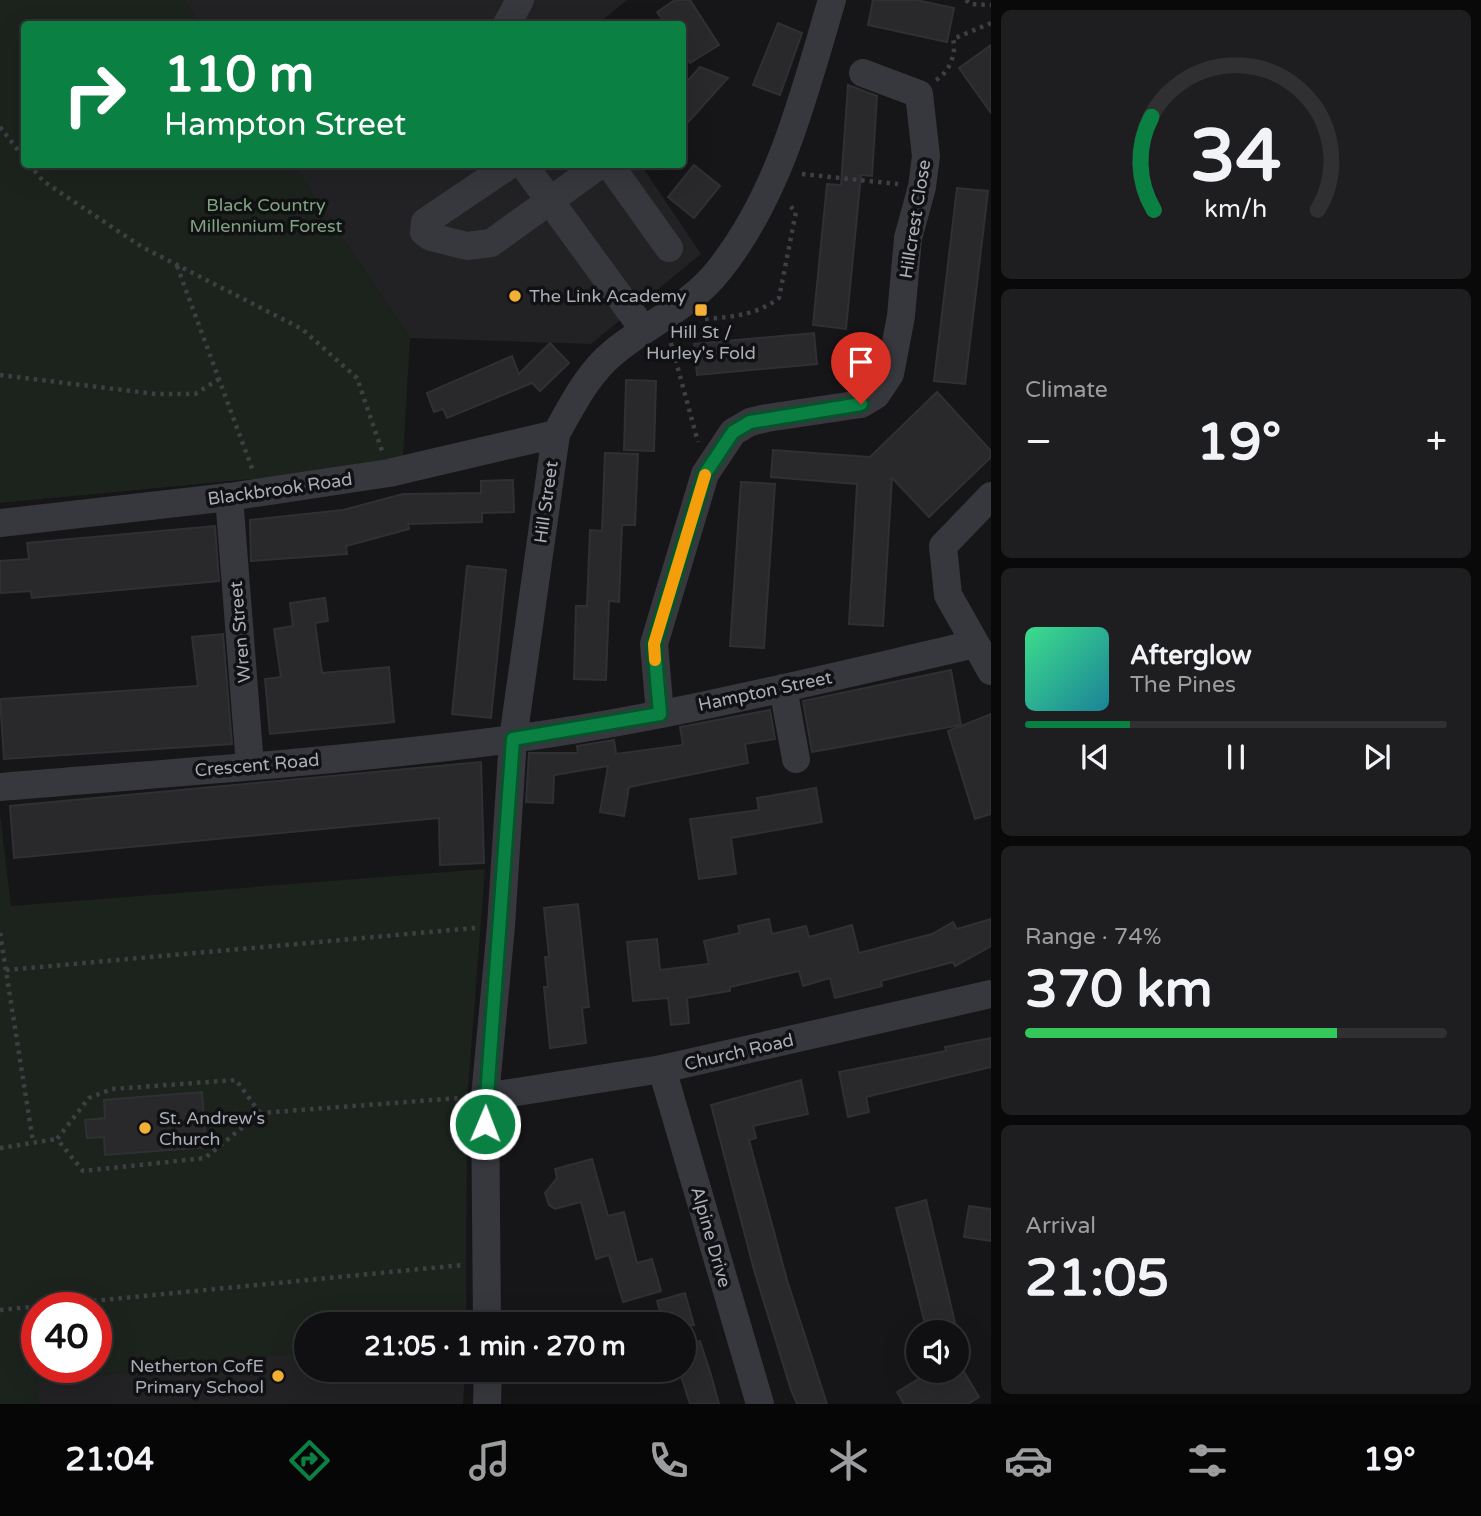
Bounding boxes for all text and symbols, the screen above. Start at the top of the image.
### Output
text: 110 m [164,46,314,105]
icon: right [49,49,140,140]
text: Hampton Street [164,106,406,144]
text: 34 [1190,114,1282,202]
street label: Hillcrest Close [895,158,935,280]
park label: Black Country Millennium Forest [190,194,343,237]
text: km/h [1205,194,1267,224]
place label: The Link Academy [529,285,687,307]
marker: The Link Academy [507,288,523,304]
marker: Hill St / Hurley's Fold [693,302,709,318]
place label: Hill St / Hurley's Fold [646,321,756,364]
pin [831,332,891,404]
icon: arrive [842,343,880,381]
text: Climate [1025,376,1108,404]
text: 19° [1196,411,1281,474]
text: − [1025,419,1052,465]
text: + [1426,419,1447,465]
street label: Hill Street [529,459,563,545]
street label: Blackbrook Road [206,468,354,510]
street label: Wren Street [225,580,255,684]
text: Afterglow [1130,640,1252,671]
street label: Hampton Street [696,666,834,716]
text: The Pines [1130,671,1236,699]
icon: previous [1076,738,1114,776]
icon: pause [1217,738,1255,776]
icon: next [1358,738,1396,776]
street label: Crescent Road [194,749,320,781]
text: Range · 74% [1025,923,1161,951]
text: 370 km [1025,958,1213,1021]
street label: Church Road [682,1029,796,1075]
position arrow [448,1087,522,1161]
place label: St. Andrew's Church [159,1107,265,1150]
marker: St. Andrew's Church [137,1120,153,1136]
street label: Alpine Drive [686,1184,736,1290]
text: Arrival [1025,1212,1096,1240]
text: 21:05 [1025,1247,1169,1310]
speed limit sign: 40 [21,1292,112,1383]
map controls [906,1320,969,1383]
button: sound [906,1320,969,1383]
text: 21:05 · 1 min · 270 m [364,1331,626,1362]
place label: Netherton CofE Primary School [130,1355,264,1398]
marker: Netherton CofE Primary School [270,1368,286,1384]
icon: directions [285,1436,334,1485]
icon: music [465,1436,514,1485]
icon: phone [644,1436,693,1485]
icon: climate [824,1436,873,1485]
icon: car [1004,1436,1053,1485]
icon: filters [1183,1436,1232,1485]
text: 21:04 [65,1441,154,1479]
text: 19° [1363,1441,1416,1479]

